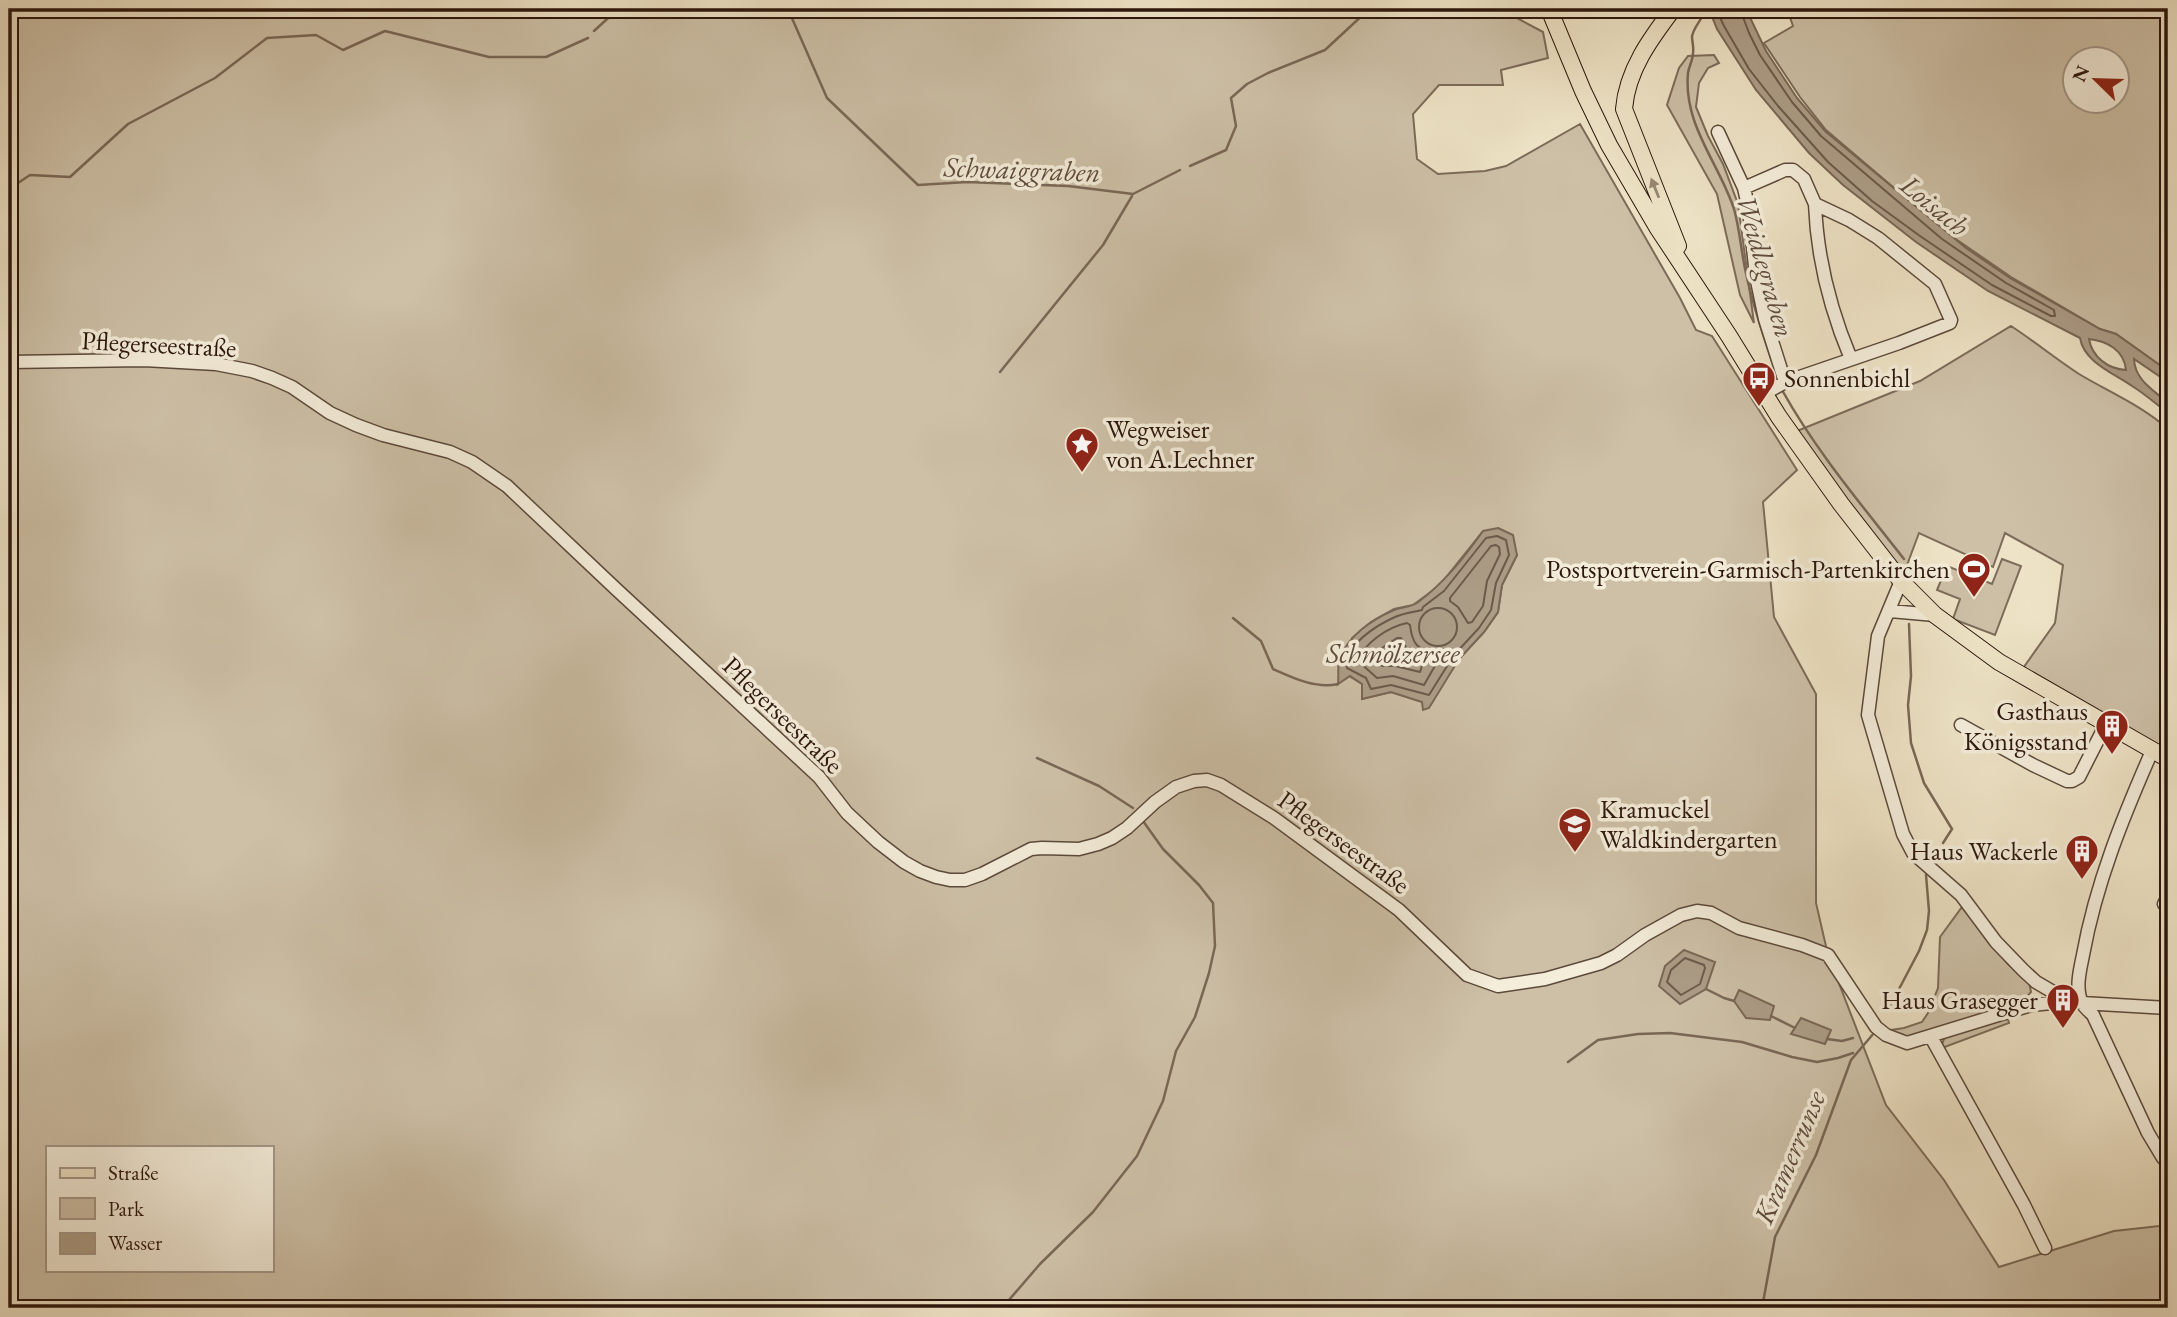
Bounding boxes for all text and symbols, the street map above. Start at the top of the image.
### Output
north arrow [2062,46,2132,116]
text: N [2066,61,2096,86]
water label: Schwaiggraben [942,148,1101,190]
water label: Loisach [1892,166,1977,244]
one-way arrow [1649,177,1660,198]
water label: Weidlegraben [1728,190,1804,342]
street label: Pflegerseestraße [81,323,237,365]
bus stop icon: Sonnenbichl [1740,359,1778,408]
place label: Sonnenbichl [1784,361,1910,395]
place label: Wegweiser von A.Lechner [1106,412,1254,476]
place icon: Wegweiser von A.Lechner [1063,425,1101,474]
sports icon: Postsportverein-Garmisch-Partenkirchen [1955,550,1993,599]
place label: Postsportverein-Garmisch-Partenkirchen [1546,552,1950,586]
water label: Schmölzersee [1325,635,1460,671]
street label: Pflegerseestraße [715,649,851,781]
place label: Gasthaus Königsstand [1964,694,2089,758]
building icon: Gasthaus Königsstand [2093,707,2131,756]
street label: Pflegerseestraße [1271,783,1417,901]
place label: Kramuckel Waldkindergarten [1600,792,1778,856]
school or university icon: Kramuckel Waldkindergarten [1556,805,1594,854]
building icon: Haus Wackerle [2063,832,2101,881]
place label: Haus Wackerle [1910,834,2058,868]
building icon: Haus Grasegger [2044,981,2082,1030]
place label: Haus Grasegger [1881,983,2038,1017]
water label: Kramerrunse [1744,1085,1833,1230]
legend [46,1146,273,1272]
text: Straße [108,1159,159,1186]
text: Park [108,1195,145,1222]
text: Wasser [108,1229,162,1256]

